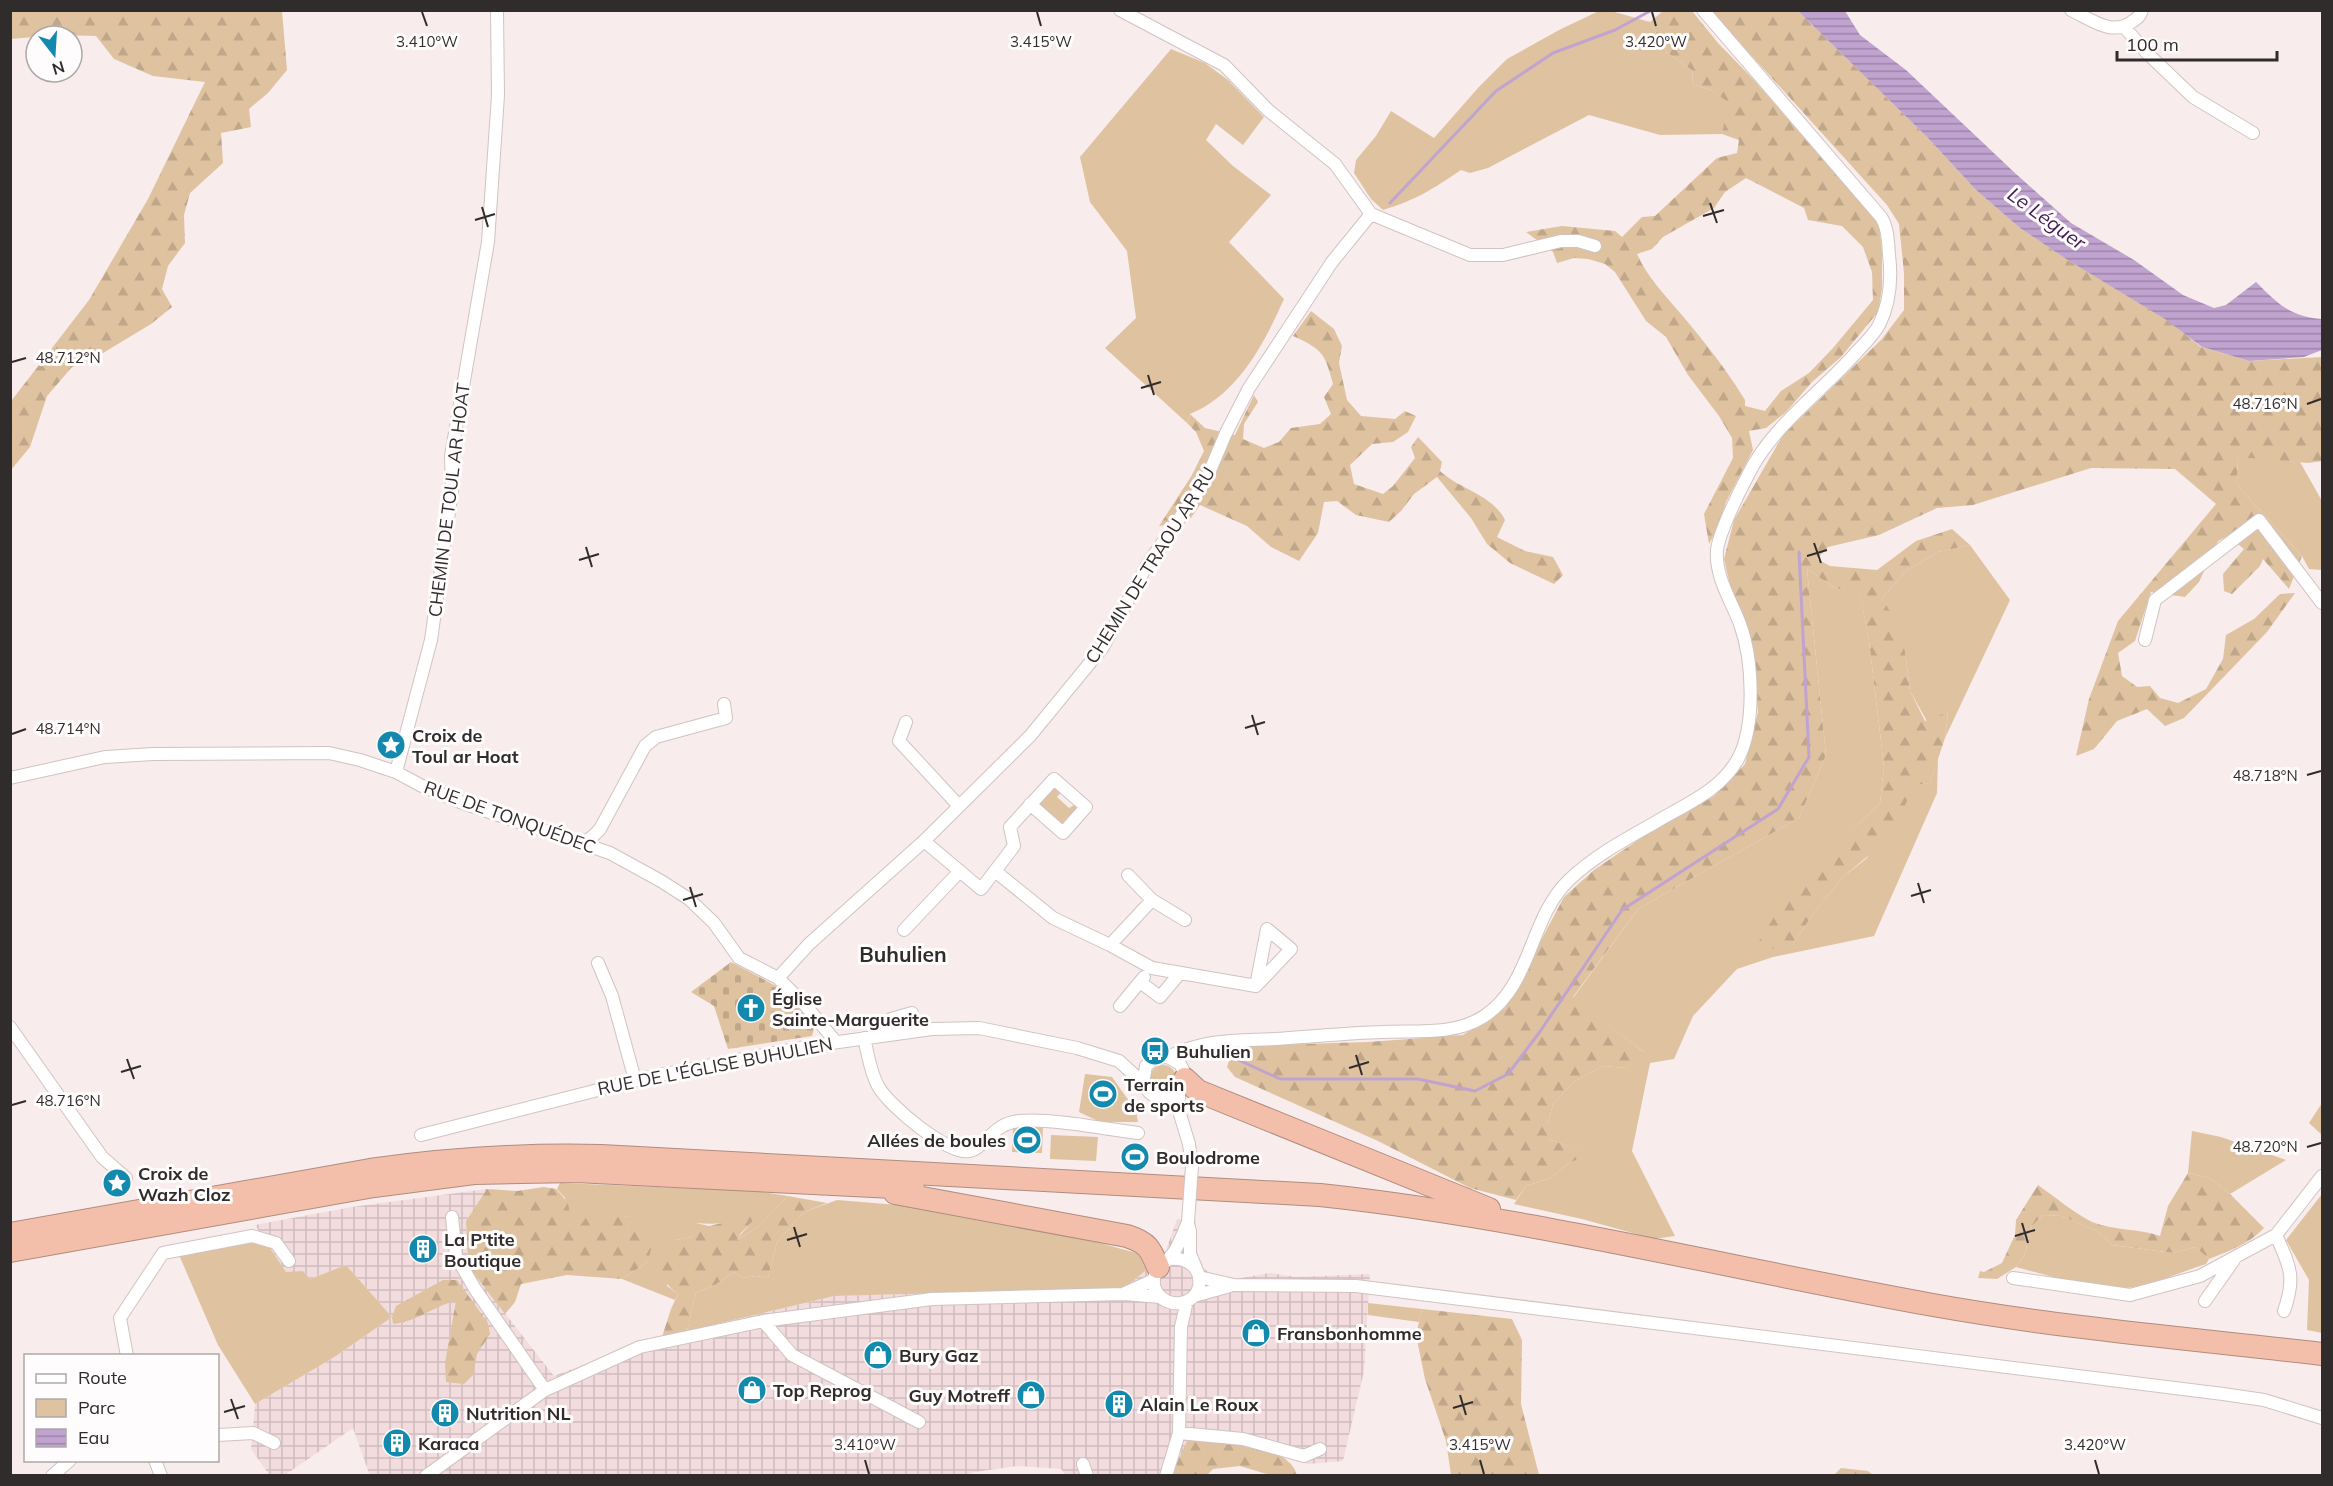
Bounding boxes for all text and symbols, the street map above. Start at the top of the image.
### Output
north arrow [24,24,84,84]
scale bar [2117,24,2278,62]
text: 3.410°W [396,32,458,51]
text: 3.415°W [1010,32,1072,51]
text: 3.420°W [1625,32,1687,51]
text: 100 m [2126,33,2179,56]
text: N [50,57,67,80]
water label: Le Léguer [2003,181,2091,255]
text: 48.712°N [35,348,101,367]
street label: CHEMIN DE TOUL AR HOAT [423,381,475,618]
text: 48.716°N [2232,394,2298,413]
street label: CHEMIN DE TRAOU AR RU [1080,462,1220,668]
text: 48.714°N [35,719,101,738]
place label: Croix de Toul ar Hoat [412,724,519,768]
place icon: Croix de Toul ar Hoat [375,729,407,761]
text: 48.718°N [2232,766,2298,785]
street label: RUE DE TONQUÉDEC [421,775,599,859]
district label: Buhulien [859,941,947,967]
place label: Église Sainte-Marguerite [772,987,929,1031]
church icon: Église Sainte-Marguerite [735,992,767,1024]
street label: RUE DE L'ÉGLISE BUHULIEN [596,1032,834,1100]
bus stop icon: Buhulien [1139,1035,1171,1067]
place label: Buhulien [1176,1040,1251,1063]
place label: Terrain de sports [1124,1073,1204,1117]
sports icon: Terrain de sports [1087,1078,1119,1110]
text: 48.716°N [35,1091,101,1110]
sports icon: Allées de boules [1011,1124,1043,1156]
place label: Allées de boules [867,1129,1006,1152]
text: 48.720°N [2232,1137,2298,1156]
sports icon: Boulodrome [1119,1141,1151,1173]
place label: Boulodrome [1156,1146,1260,1169]
place label: Croix de Wazh Cloz [138,1162,231,1206]
place icon: Croix de Wazh Cloz [101,1167,133,1199]
place label: La P'tite Boutique [444,1228,521,1272]
building icon: La P'tite Boutique [407,1233,439,1265]
shop icon: Fransbonhomme [1240,1317,1272,1349]
place label: Fransbonhomme [1277,1322,1422,1345]
shop icon: Bury Gaz [862,1339,894,1371]
place label: Bury Gaz [899,1344,978,1367]
legend [24,1354,219,1462]
text: Route [78,1366,127,1389]
shop icon: Top Reprog [736,1374,768,1406]
place label: Top Reprog [773,1379,872,1402]
shop icon: Guy Motreff [1015,1379,1047,1411]
place label: Guy Motreff [909,1384,1010,1407]
building icon: Alain Le Roux [1103,1388,1135,1420]
place label: Alain Le Roux [1140,1393,1259,1416]
text: Parc [78,1396,116,1419]
building icon: Nutrition NL [429,1397,461,1429]
place label: Nutrition NL [466,1402,571,1425]
text: Eau [78,1426,110,1449]
building icon: Karaca [381,1427,413,1459]
place label: Karaca [418,1432,479,1455]
text: 3.410°W [834,1435,896,1454]
text: 3.415°W [1449,1435,1511,1454]
text: 3.420°W [2064,1435,2126,1454]

